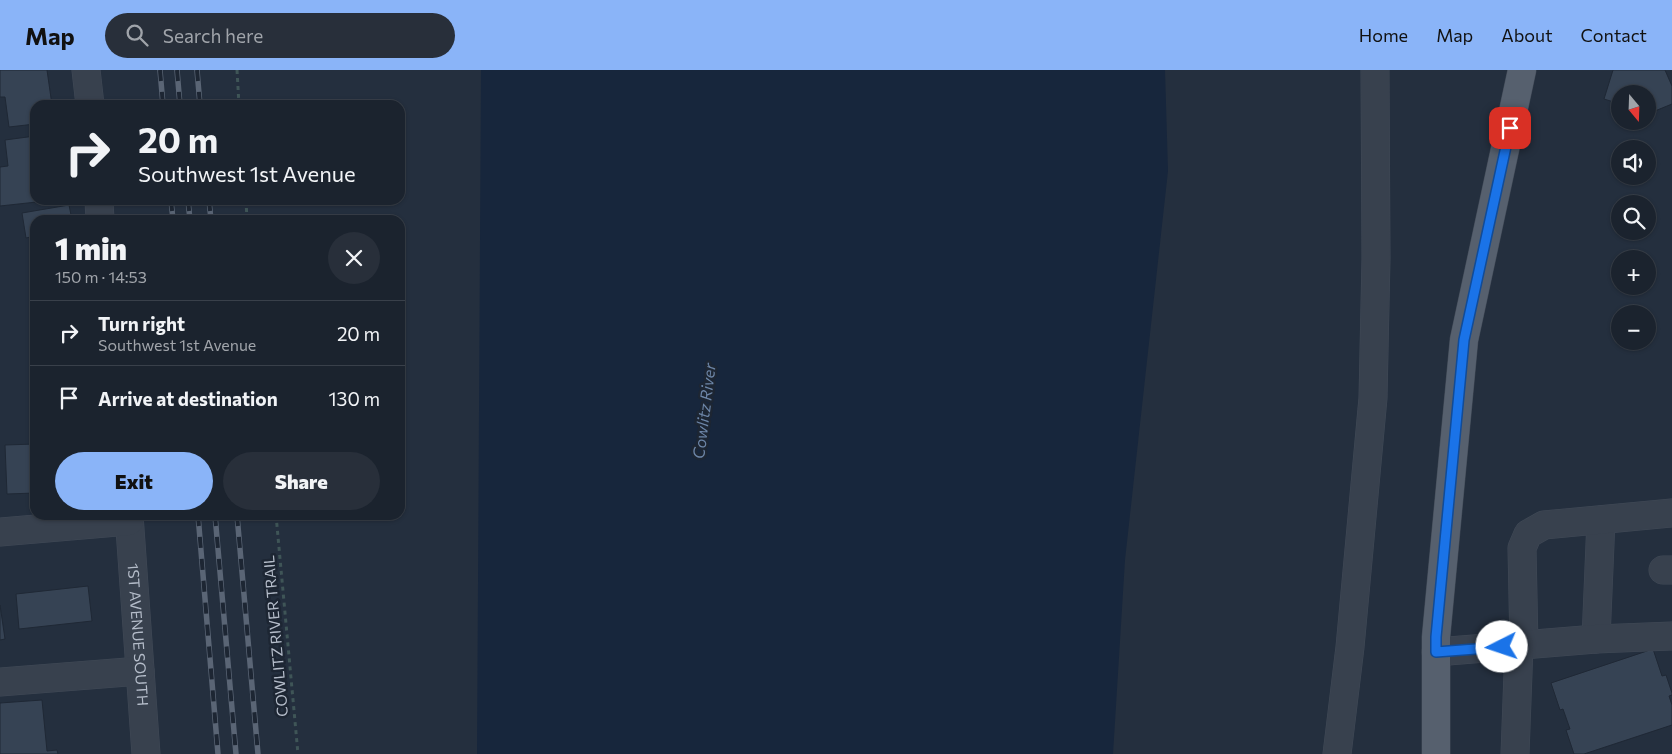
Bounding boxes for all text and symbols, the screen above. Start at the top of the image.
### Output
search box [105,13,455,58]
text: Map [25,21,75,50]
icon: search [123,21,151,49]
text: Search here [163,24,263,47]
text: Home [1359,24,1408,46]
text: Map [1436,24,1473,46]
text: About [1501,24,1553,46]
text: Contact [1581,24,1647,46]
north arrow [1611,85,1656,130]
map controls [1611,85,1656,350]
pin [1489,107,1531,149]
icon: arrive [1496,114,1524,142]
text: 20 m [138,117,218,160]
icon: right [55,120,120,185]
button: sound [1611,140,1656,185]
text: Southwest 1st Avenue [138,160,356,187]
button: search [1611,195,1656,240]
text: 1 min [55,229,127,266]
button: close [328,232,380,284]
button: + [1611,250,1656,295]
text: 150 m · 14:53 [55,267,147,286]
button: − [1611,305,1656,350]
text: Turn right [98,312,185,335]
icon: right [55,319,83,347]
text: 20 m [337,322,380,345]
text: Southwest 1st Avenue [98,335,256,354]
water label: Cowlitz River [688,361,719,460]
icon: arrive [55,384,83,412]
text: Arrive at destination [98,387,278,410]
text: 130 m [328,387,380,410]
button: Exit [55,452,213,510]
button: Share [223,452,380,510]
street label: COWLITZ RIVER TRAIL [259,554,291,718]
street label: 1ST AVENUE SOUTH [124,563,153,707]
position arrow [1475,620,1527,672]

